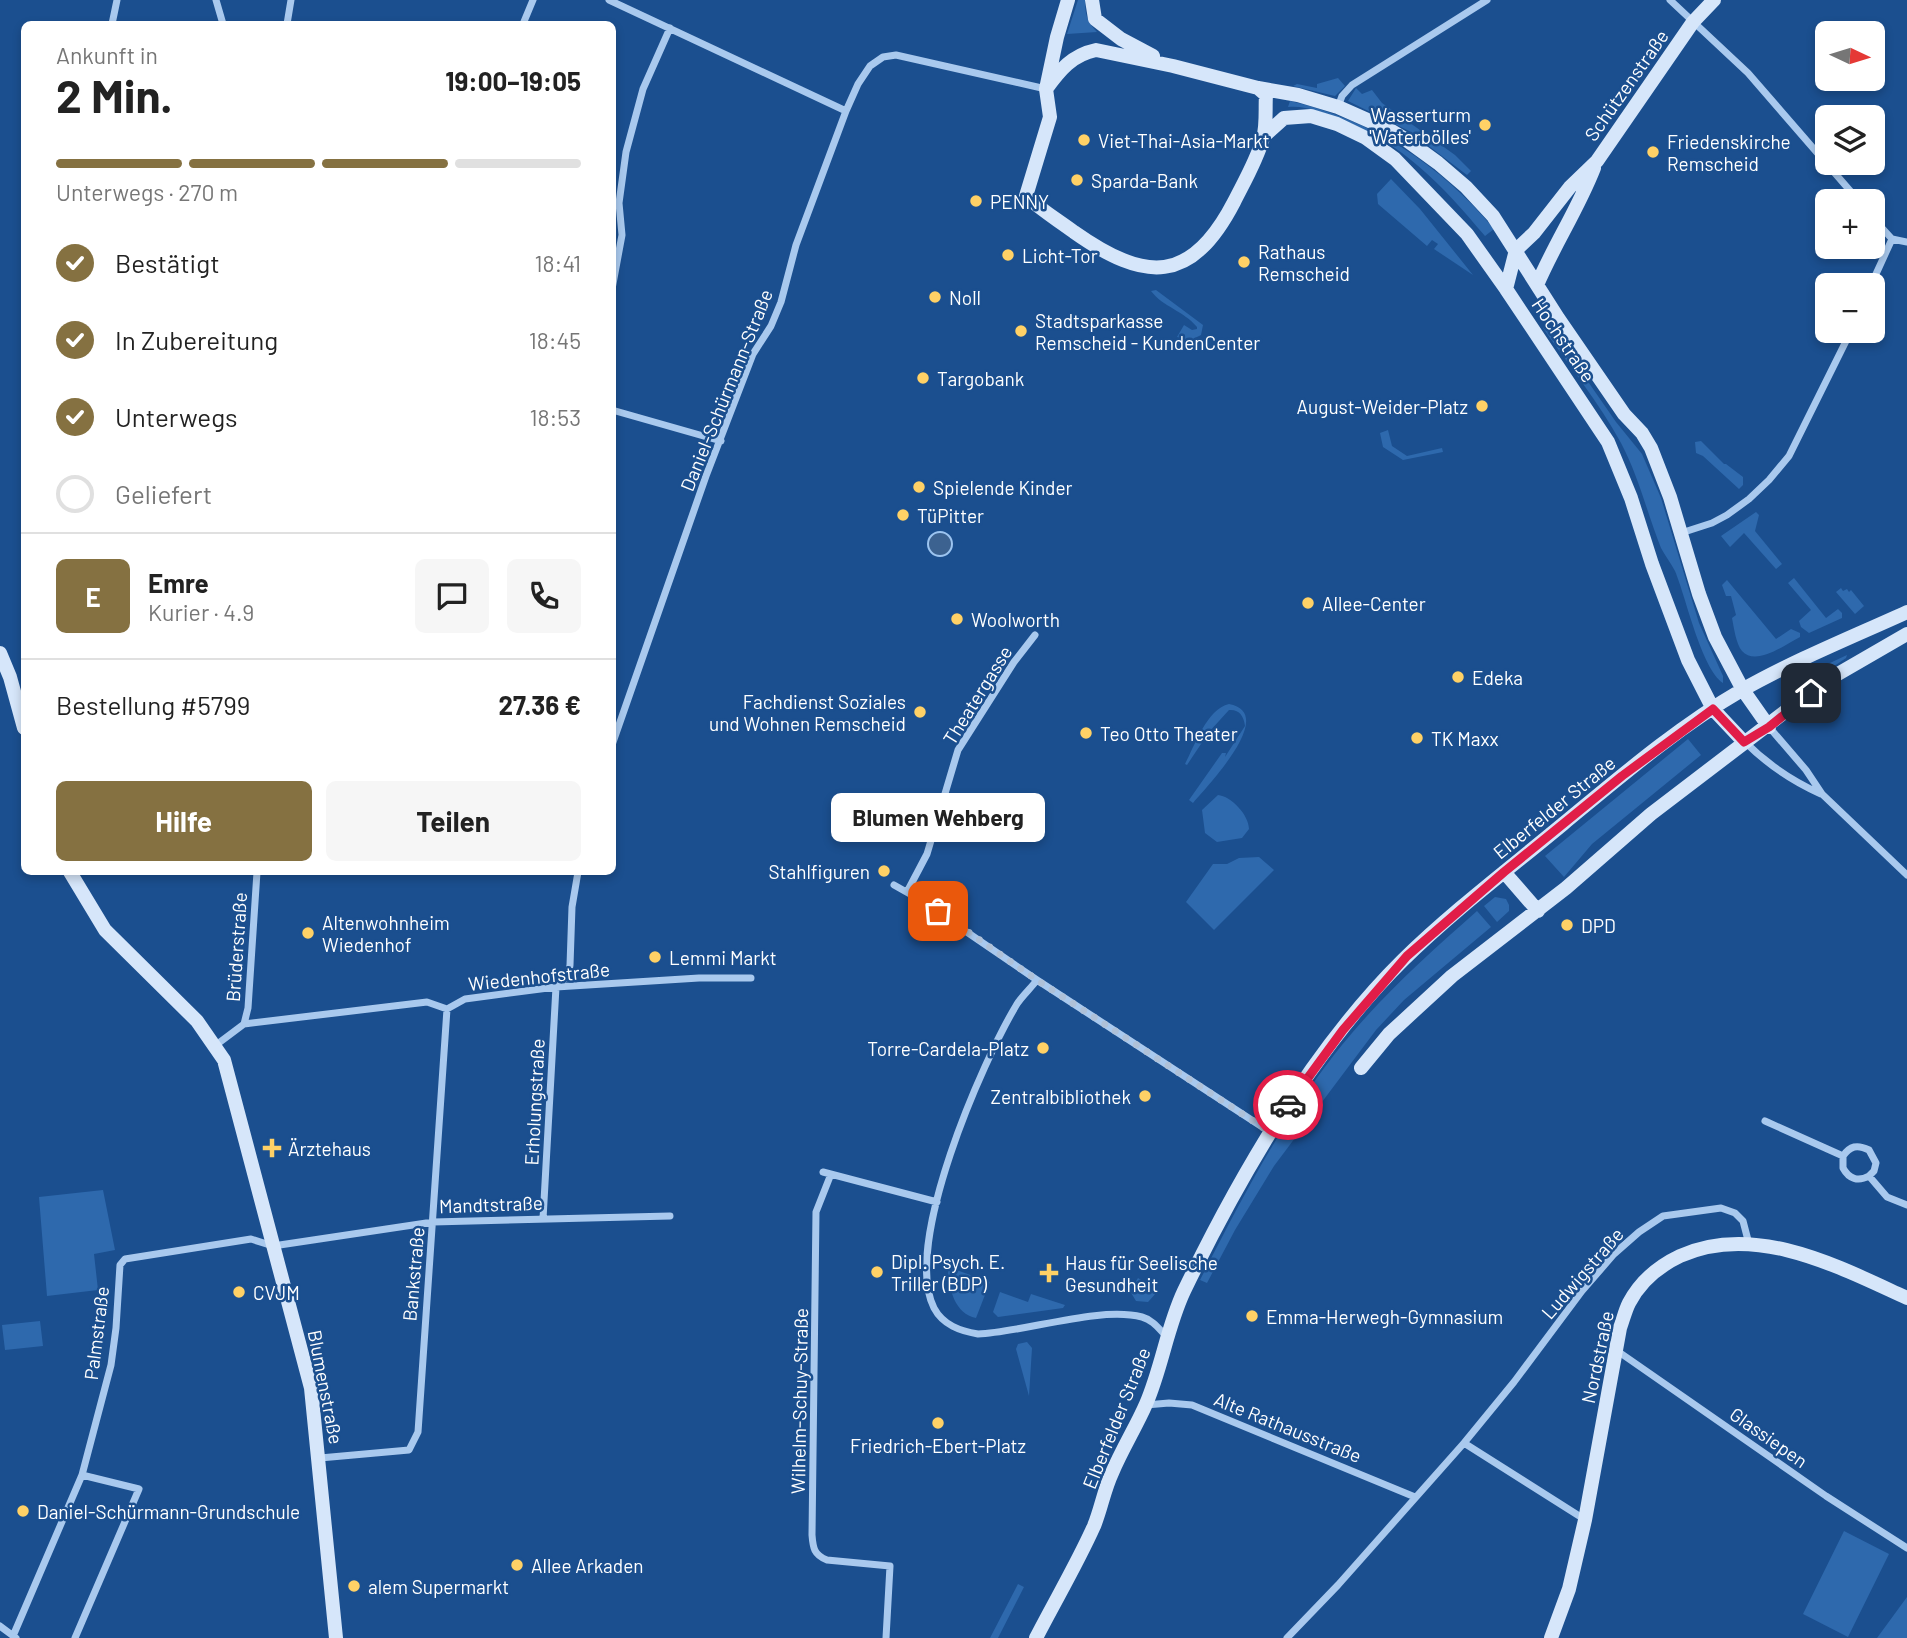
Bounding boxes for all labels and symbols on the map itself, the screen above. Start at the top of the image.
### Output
north arrow [1815,21,1885,91]
street label: Schützenstraße [1579,25,1673,145]
place label: Wasserturm 'Waterbölles' [1369,103,1471,148]
marker: Wasserturm 'Waterbölles' [1477,117,1493,133]
place label: Viet-Thai-Asia-Markt [1098,129,1270,152]
place label: Friedenskirche Remscheid [1667,130,1791,175]
marker: Viet-Thai-Asia-Markt [1076,132,1092,148]
marker: Friedenskirche Remscheid [1645,144,1661,160]
place label: Sparda-Bank [1091,169,1198,192]
marker: Sparda-Bank [1069,172,1085,188]
place label: PENNY [990,190,1049,213]
marker: PENNY [968,193,984,209]
place label: Rathaus Remscheid [1258,240,1350,285]
place label: Licht-Tor [1022,244,1098,267]
marker: Licht-Tor [1000,247,1016,263]
marker: Rathaus Remscheid [1236,254,1252,270]
street label: Daniel-Schürmann-Straße [675,286,777,494]
place label: Noll [949,286,981,309]
marker: Noll [927,289,943,305]
street label: Hochstraße [1528,294,1600,386]
place label: Stadtsparkasse Remscheid - KundenCenter [1035,309,1260,354]
marker: Stadtsparkasse Remscheid - KundenCenter [1013,323,1029,339]
place label: Targobank [937,367,1024,390]
marker: Targobank [915,370,931,386]
place label: August-Weider-Platz [1297,395,1468,418]
marker: August-Weider-Platz [1474,398,1490,414]
place label: Spielende Kinder [933,476,1073,499]
marker: Spielende Kinder [911,479,927,495]
place label: TüPitter [917,504,984,527]
marker: TüPitter [895,507,911,523]
place label: Allee-Center [1322,592,1426,615]
marker: Allee-Center [1300,595,1316,611]
place label: Woolworth [971,608,1060,631]
marker: Woolworth [949,611,965,627]
street label: Theatergasse [938,641,1016,749]
pin [1781,663,1841,723]
place label: Edeka [1472,666,1523,689]
marker: Edeka [1450,669,1466,685]
place label: Fachdienst Soziales und Wohnen Remscheid [709,690,906,735]
marker: Fachdienst Soziales und Wohnen Remscheid [912,704,928,720]
place label: Teo Otto Theater [1100,722,1238,745]
marker: Teo Otto Theater [1078,725,1094,741]
place label: TK Maxx [1431,727,1499,750]
marker: TK Maxx [1409,730,1425,746]
street label: Elberfelder Straße [1488,751,1620,863]
callout: Blumen Wehberg [831,792,1045,841]
place label: Stahlfiguren [769,860,870,883]
marker: Stahlfiguren [876,863,892,879]
pin [908,881,968,941]
street label: Brüderstraße [221,891,251,1003]
place label: Altenwohnheim Wiedenhof [322,911,450,956]
place label: DPD [1581,914,1616,937]
marker: DPD [1559,917,1575,933]
marker: Altenwohnheim Wiedenhof [300,925,316,941]
place label: Lemmi Markt [669,946,777,969]
marker: Lemmi Markt [647,949,663,965]
street label: Wiedenhofstraße [467,957,611,995]
place label: Torre-Cardela-Platz [867,1037,1029,1060]
street label: Erholungstraße [519,1038,549,1166]
marker: Torre-Cardela-Platz [1035,1040,1051,1056]
courier [1253,1070,1323,1140]
place label: Zentralbibliothek [991,1085,1131,1108]
marker: Zentralbibliothek [1137,1088,1153,1104]
place label: Ärztehaus [288,1137,371,1160]
marker: Ärztehaus [262,1138,282,1158]
street label: Mandtstraße [439,1191,543,1217]
street label: Ludwigstraße [1536,1223,1628,1323]
street label: Bankstraße [397,1226,429,1322]
place label: Dipl. Psych. E. Triller (BDP) [891,1250,1005,1295]
place label: Haus für Seelische Gesundheit [1065,1251,1218,1296]
marker: Haus für Seelische Gesundheit [1039,1263,1059,1283]
marker: Dipl. Psych. E. Triller (BDP) [869,1264,885,1280]
place label: CVJM [253,1281,300,1304]
marker: CVJM [231,1284,247,1300]
street label: Palmstraße [79,1285,113,1381]
place label: Emma-Herwegh-Gymnasium [1266,1305,1503,1328]
street label: Wilhelm-Schuy-Straße [786,1308,812,1494]
marker: Emma-Herwegh-Gymnasium [1244,1308,1260,1324]
street label: Nordstraße [1576,1309,1618,1405]
street label: Blumenstraße [304,1328,348,1446]
street label: Elberfelder Straße [1077,1344,1155,1492]
street label: Alte Rathausstraße [1211,1387,1365,1467]
street label: Glassiepen [1726,1402,1812,1472]
marker: Friedrich-Ebert-Platz [930,1415,946,1431]
place label: Friedrich-Ebert-Platz [850,1434,1026,1457]
place label: Daniel-Schürmann-Grundschule [37,1500,300,1523]
marker: Daniel-Schürmann-Grundschule [15,1503,31,1519]
place label: Allee Arkaden [531,1554,644,1577]
marker: Allee Arkaden [509,1557,525,1573]
place label: alem Supermarkt [368,1575,509,1598]
marker: alem Supermarkt [346,1578,362,1594]

